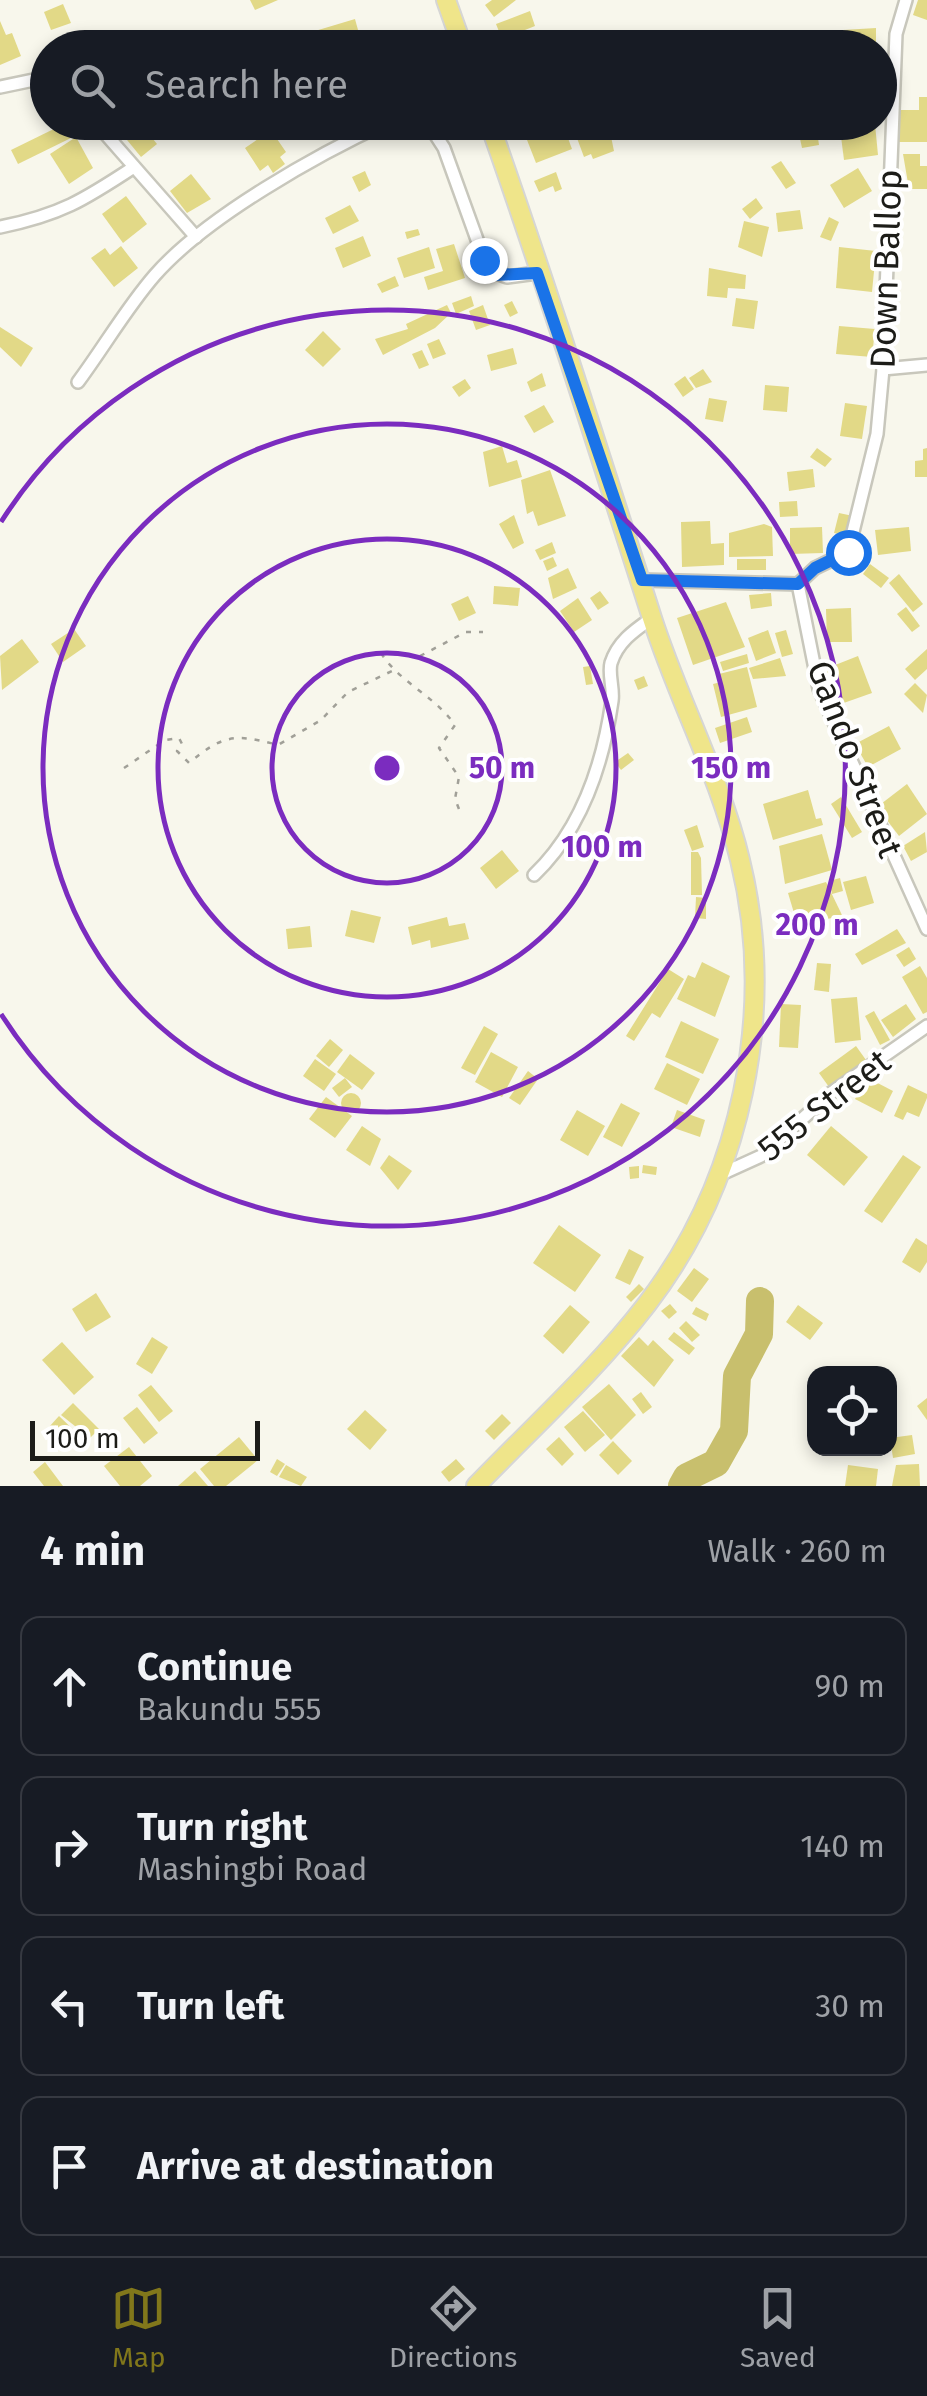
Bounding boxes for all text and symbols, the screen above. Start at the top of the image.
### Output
search box [30,30,897,140]
icon: search [65,58,120,113]
text: Search here [145,62,348,108]
street label: Down Ballop [862,169,910,369]
route end [462,238,508,284]
route start [826,530,872,576]
street label: Gando Street [798,655,912,864]
centre of rings [369,750,405,786]
text: 50 m [469,750,535,786]
text: 150 m [691,750,771,786]
text: 100 m [561,829,643,865]
text: 200 m [775,907,859,943]
street label: 555 Street [749,1040,899,1170]
map controls [807,1366,897,1456]
button: locate [807,1366,897,1456]
scale bar [30,1416,260,1460]
text: 100 m [45,1422,120,1455]
text: 4 min [40,1526,145,1576]
text: Walk · 260 m [707,1532,887,1570]
text: Continue [137,1644,292,1690]
icon: ahead [42,1659,97,1714]
text: 90 m [814,1667,885,1705]
text: Bakundu 555 [137,1690,321,1728]
text: Turn right [137,1804,307,1850]
icon: right [42,1819,97,1874]
text: 140 m [800,1827,885,1865]
text: Mashingbi Road [137,1850,367,1888]
icon: left [42,1979,97,2034]
text: Turn left [137,1983,284,2029]
text: 30 m [815,1987,885,2025]
icon: arrive [42,2139,97,2194]
text: Arrive at destination [137,2143,494,2189]
tab: Map [111,2281,166,2374]
tab: Directions [389,2281,517,2374]
tab: Saved [740,2281,816,2374]

